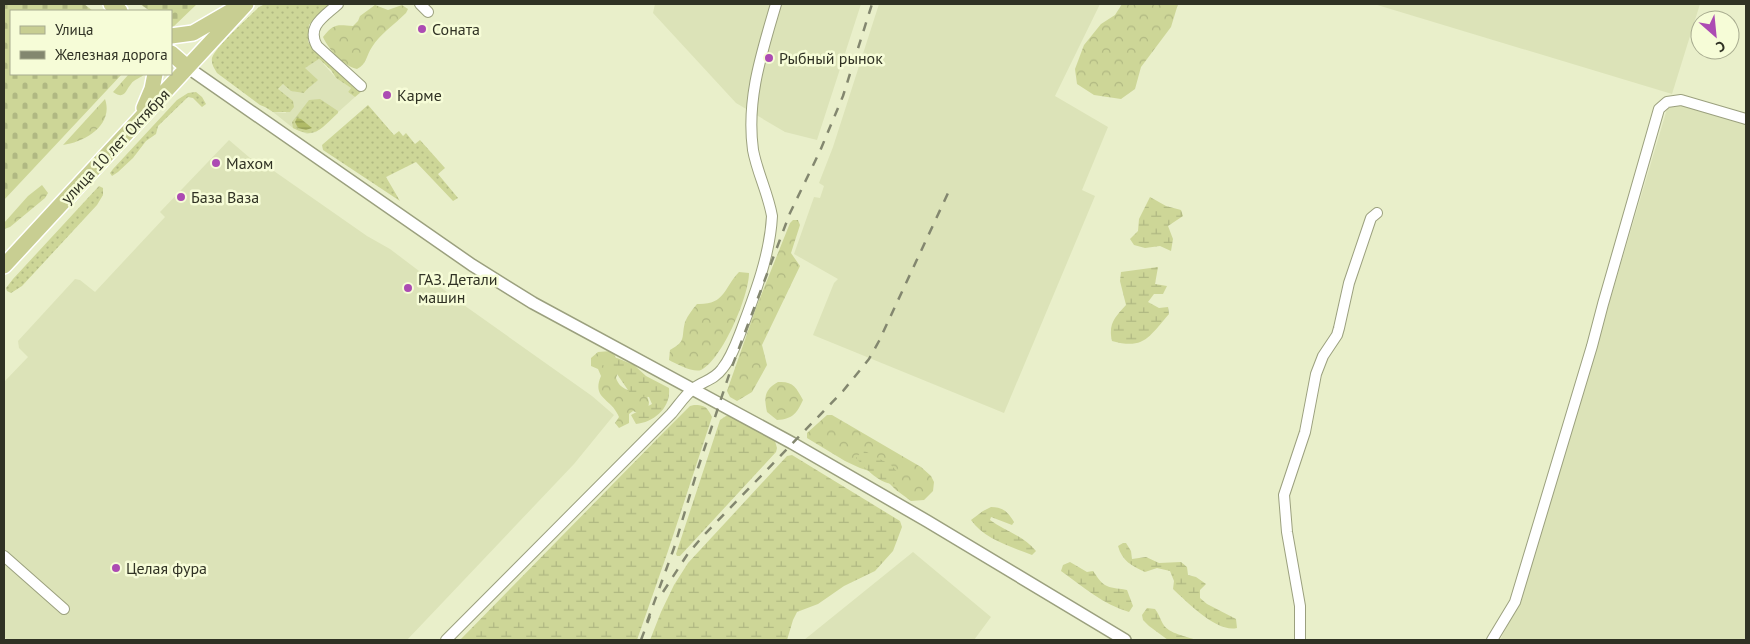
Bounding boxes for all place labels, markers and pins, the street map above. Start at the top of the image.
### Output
place label: Соната [432,19,480,39]
marker: Соната [416,23,428,35]
place label: Рыбный рынок [779,48,883,68]
marker: Рыбный рынок [763,52,775,64]
place label: Карме [397,85,442,105]
marker: Карме [381,89,393,101]
place label: Махом [226,153,273,173]
marker: Махом [210,157,222,169]
place label: База Ваза [191,187,259,207]
marker: База Ваза [175,191,187,203]
place label: ГАЗ. Детали машин [418,269,498,307]
marker: ГАЗ. Детали машин [402,282,414,294]
place label: Целая фура [126,558,207,578]
marker: Целая фура [110,562,122,574]

